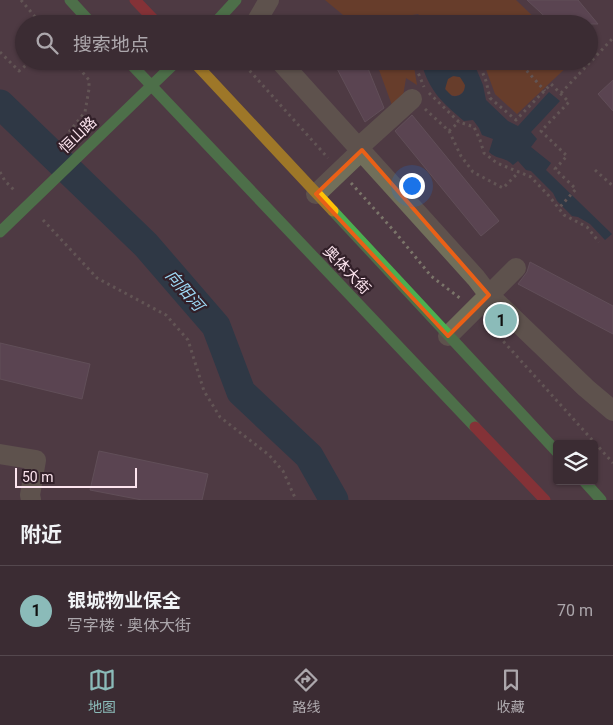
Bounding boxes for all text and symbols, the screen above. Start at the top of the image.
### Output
search box [15,15,598,70]
icon: search [33,29,61,57]
text: 搜索地点 [73,33,149,56]
street label: 恒山路 [56,113,100,157]
your location [399,173,425,199]
street label: 奥体大街 [320,242,374,298]
water label: 向阳河 [162,266,210,317]
pin: 1 [485,301,517,339]
map controls [553,440,598,485]
button: layers [553,440,598,485]
scale bar [15,465,138,488]
text: 50 m [22,469,54,485]
text: 附近 [20,523,62,547]
text: 银城物业保全 [67,589,181,612]
text: 1 [31,601,41,620]
text: 70 m [557,601,593,620]
text: 写字楼 · 奥体大街 [67,616,191,635]
tab: 地图 [88,666,116,716]
tab: 路线 [292,666,320,716]
tab: 收藏 [497,666,525,716]

